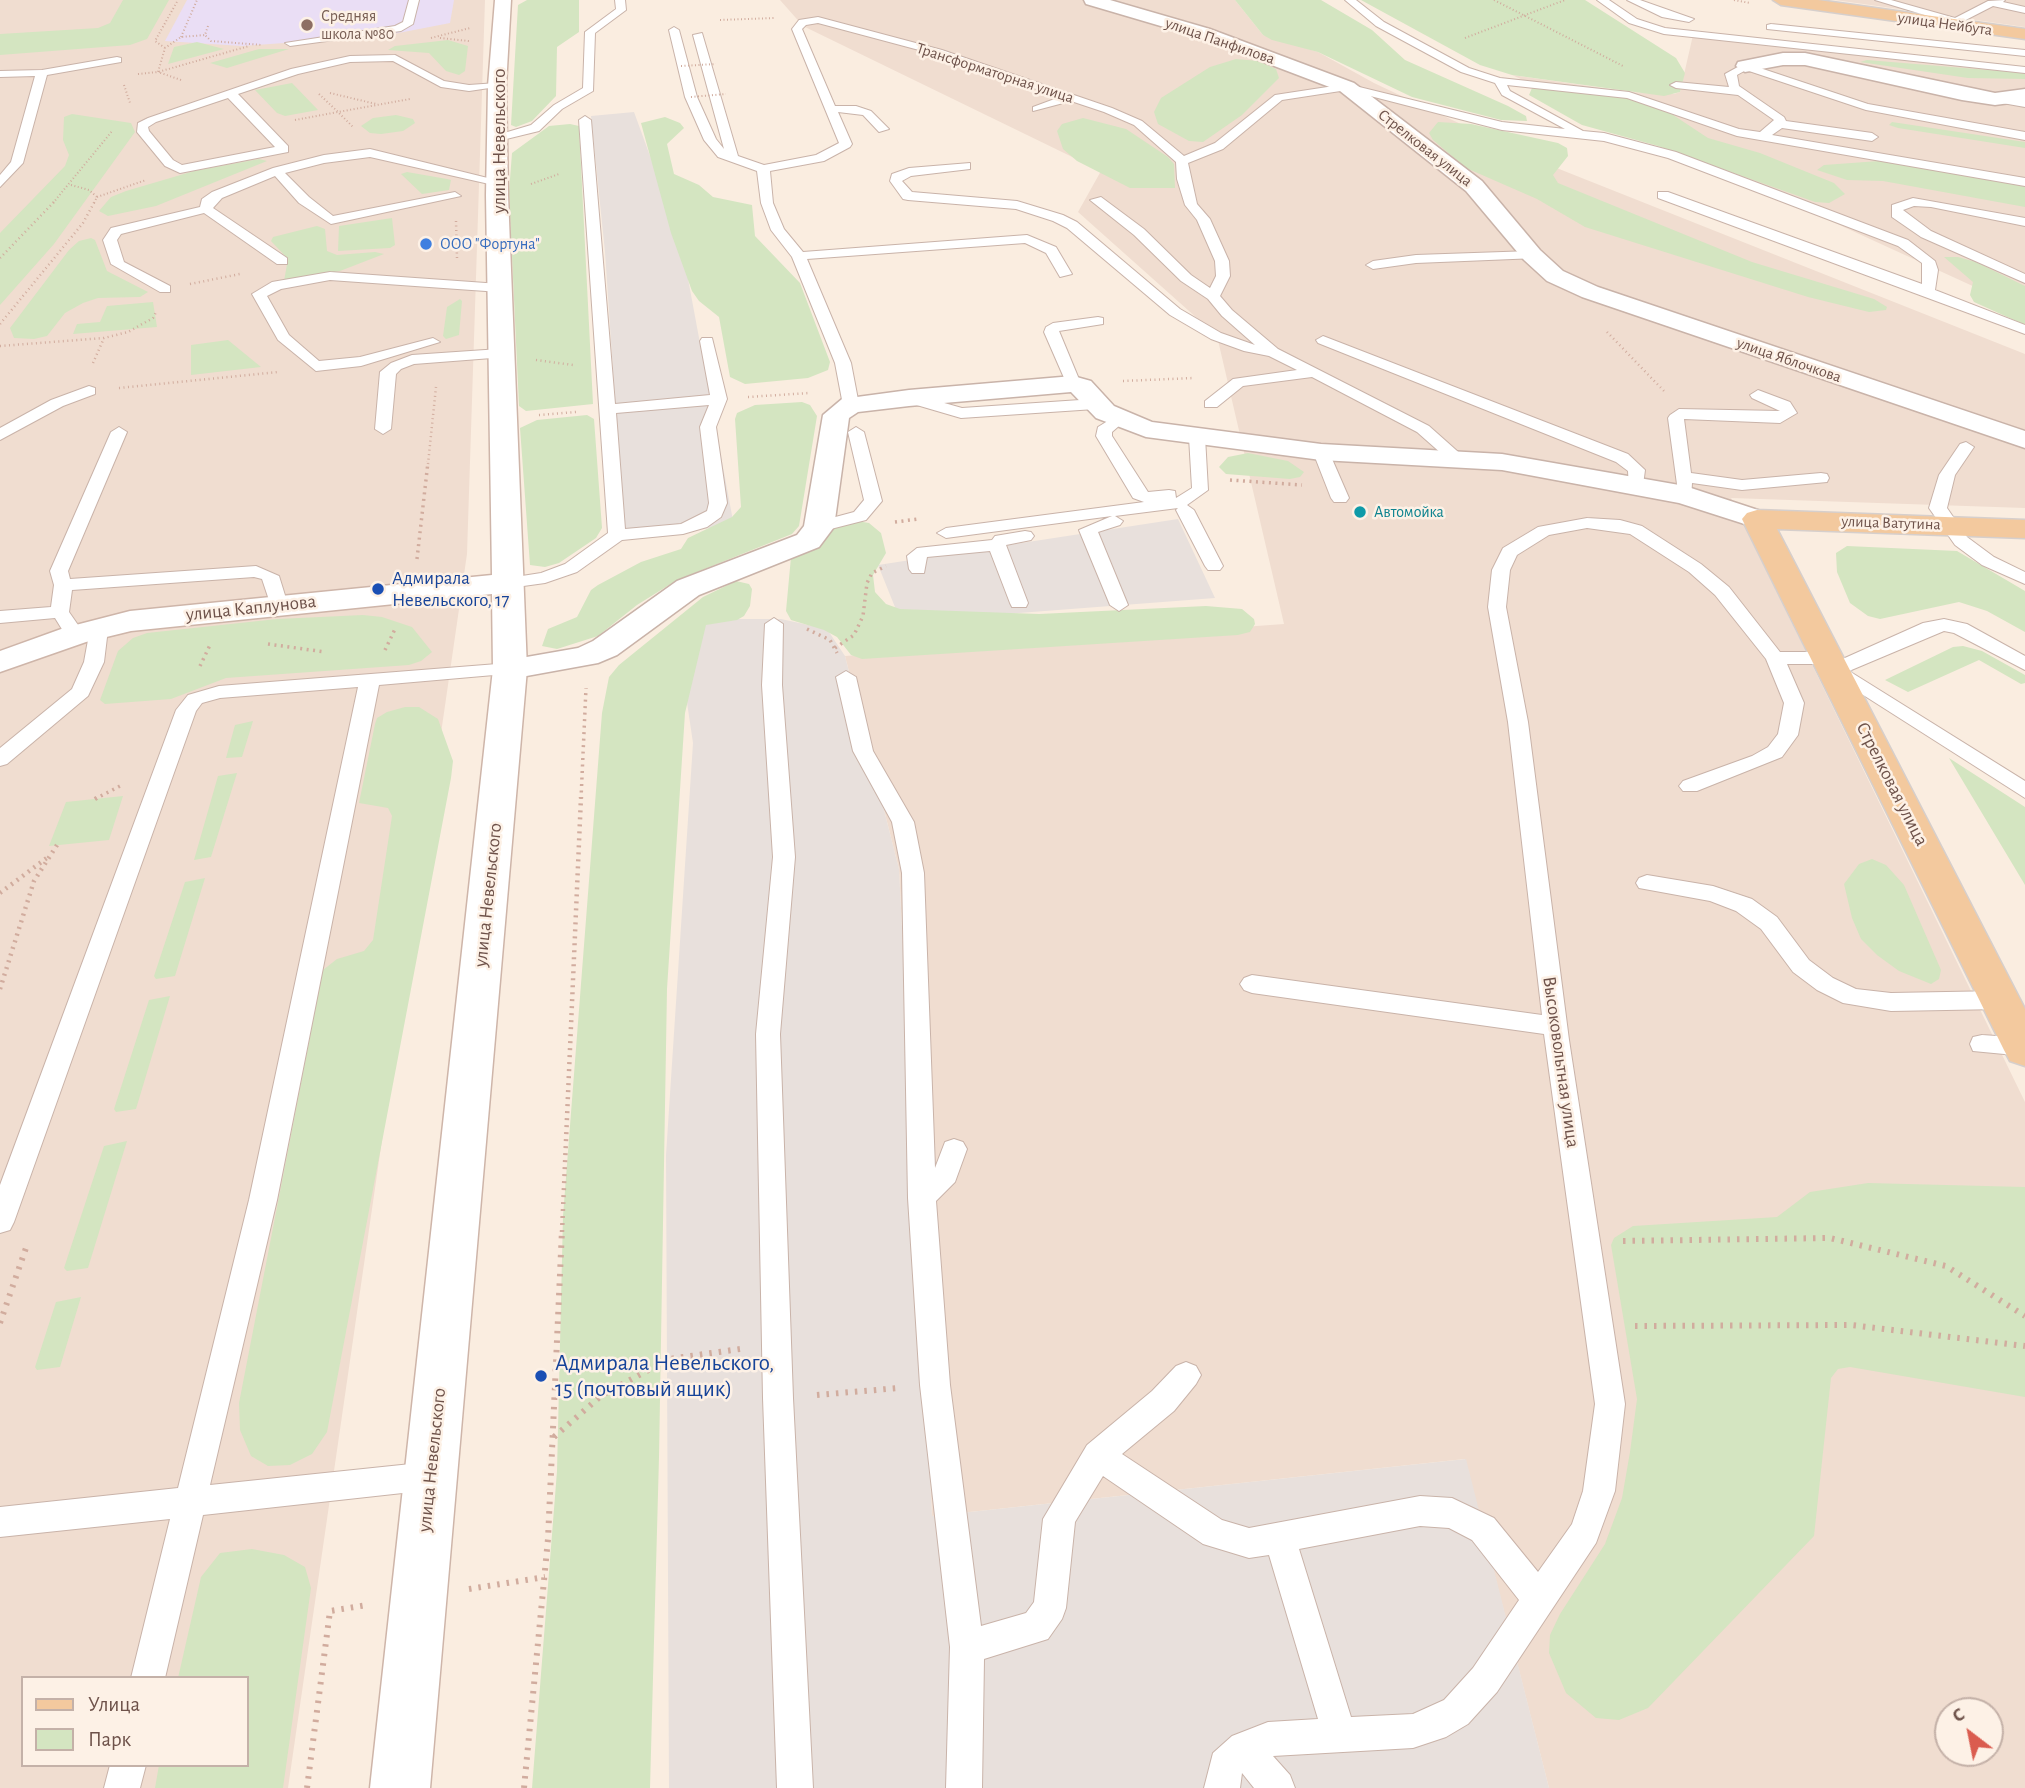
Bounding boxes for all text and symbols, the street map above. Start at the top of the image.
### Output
place label: Средняя школа №80 [321,6,394,44]
street label: улица Нейбута [1897,8,1993,40]
street label: улица Панфилова [1163,13,1277,69]
marker: Средняя школа №80 [299,17,315,33]
street label: Трансформаторная улица [914,38,1076,108]
street label: улица Невельского [488,69,510,213]
street label: Стрелковая улица [1374,105,1476,191]
place label: ООО "Фортуна" [440,234,540,254]
marker: ООО "Фортуна" [418,236,434,252]
street label: улица Яблочкова [1734,333,1844,387]
place label: Автомойка [1374,502,1444,522]
marker: Автомойка [1352,504,1368,520]
street label: улица Ватутина [1841,512,1941,534]
place label: Адмирала Невельского, 17 [392,567,509,611]
marker: Адмирала Невельского, 17 [370,581,386,597]
street label: улица Каплунова [185,590,317,626]
street label: Стрелковая улица [1851,718,1933,850]
street label: улица Невельского [469,822,507,968]
street label: Высоковольтная улица [1538,975,1584,1149]
place label: Адмирала Невельского, 15 (почтовый ящик) [555,1349,774,1403]
marker: Адмирала Невельского, 15 (почтовый ящик) [533,1368,549,1384]
street label: улица Невельского [413,1387,451,1533]
legend [21,1676,248,1767]
text: Улица [88,1694,140,1715]
north arrow [1934,1697,2004,1767]
text: С [1949,1705,1968,1726]
text: Парк [88,1729,131,1750]

